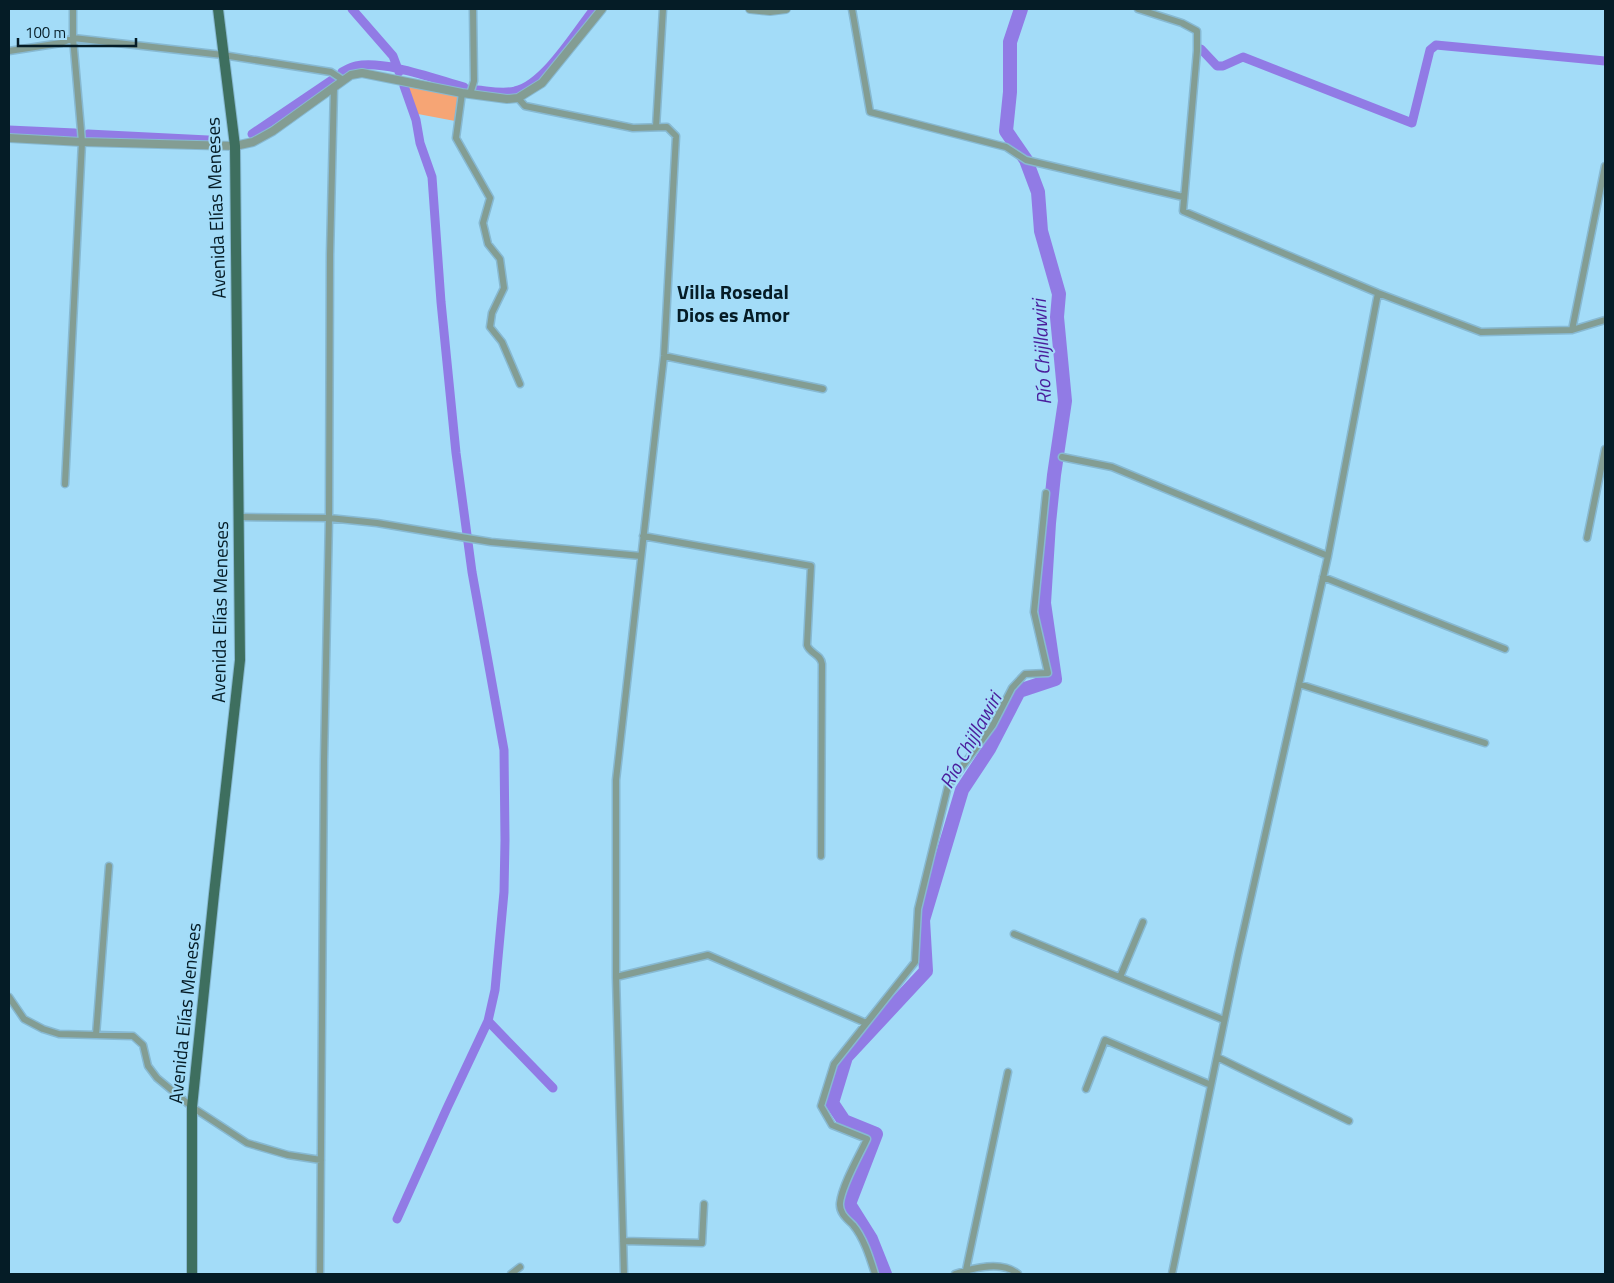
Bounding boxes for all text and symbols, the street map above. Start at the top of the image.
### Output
scale bar [18,15,135,47]
text: 100 m [25,21,66,44]
street label: Avenida Elías Meneses [197,117,233,299]
district label: Villa Rosedal Dios es Amor [676,276,790,330]
water label: Río Chijllawiri [1023,296,1059,406]
street label: Avenida Elías Meneses [203,521,235,703]
water label: Río Chijllawiri [931,684,1011,794]
street label: Avenida Elías Meneses [160,921,208,1105]

